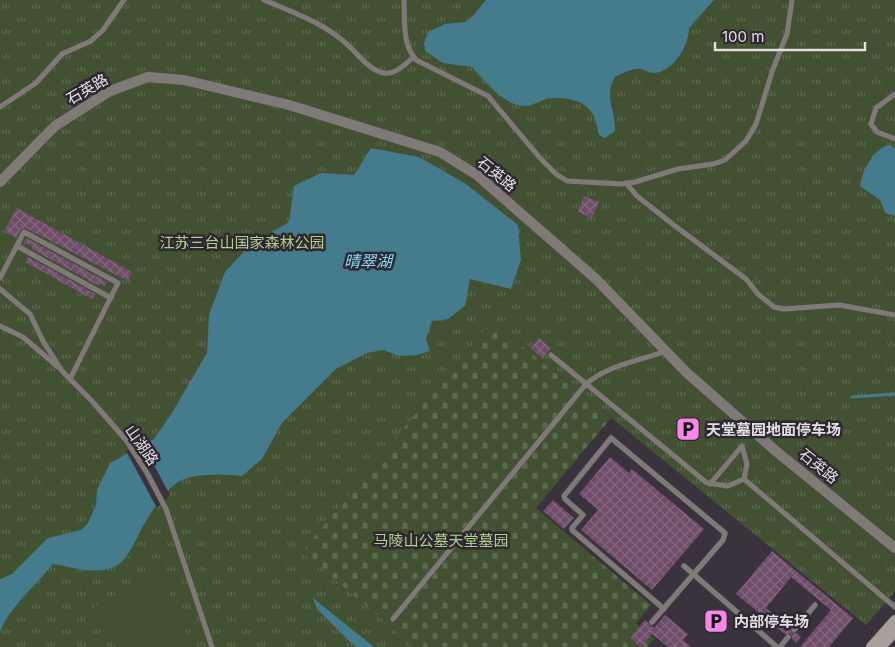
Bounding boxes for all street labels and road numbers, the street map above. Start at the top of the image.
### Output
street label: 石英路 [63,70,111,108]
street label: 石英路 [474,152,520,196]
street label: 山湖路 [121,421,163,469]
street label: 石英路 [796,444,842,488]

